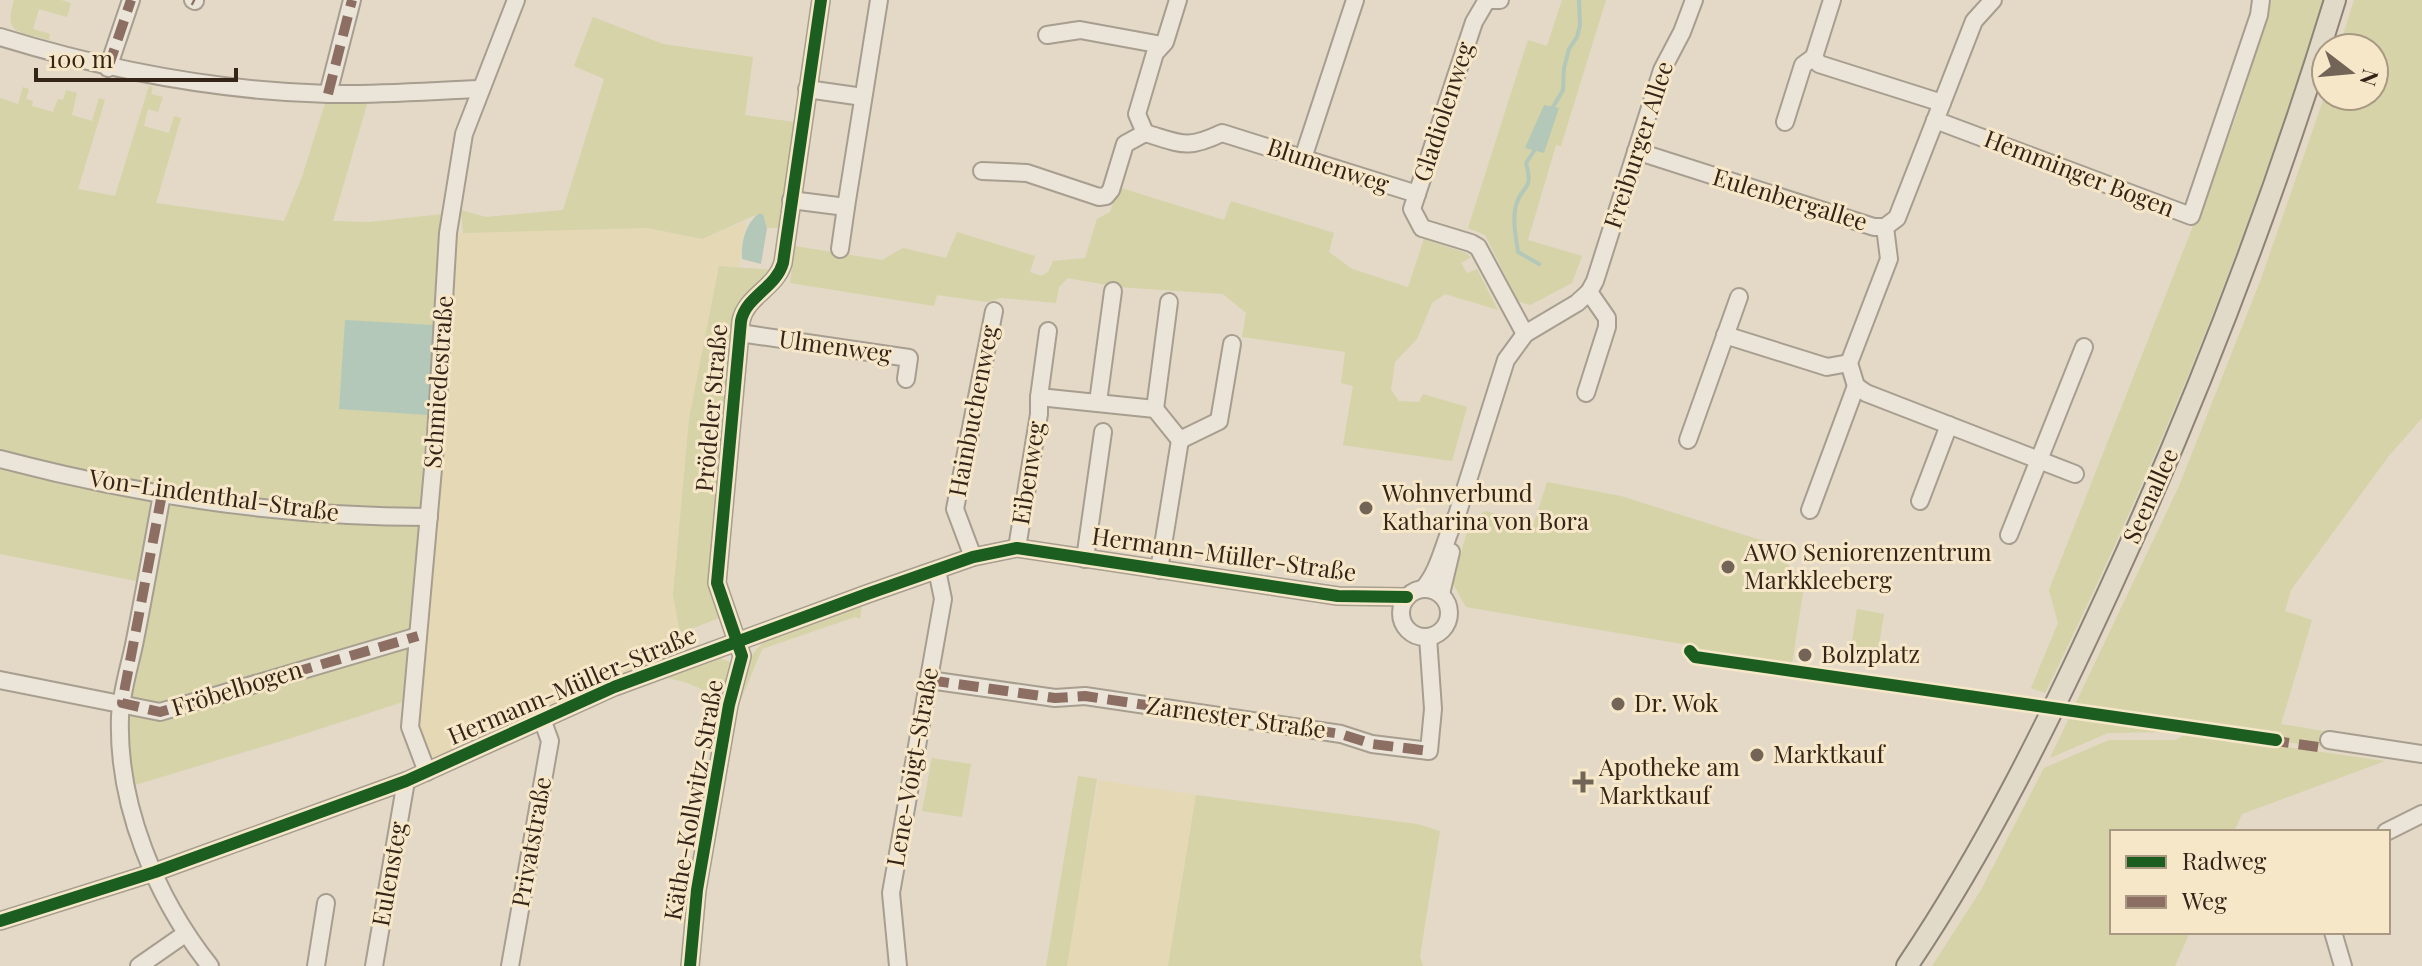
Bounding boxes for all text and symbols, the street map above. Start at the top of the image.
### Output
scale bar [36,32,236,82]
north arrow [2310,32,2390,112]
street label: Gladiolenweg [1404,37,1480,185]
text: 100 m [48,42,113,74]
street label: Freiburger Allee [1595,57,1679,232]
text: N [2354,66,2387,90]
street label: Hemminger Bogen [1980,121,2179,223]
street label: Blumenweg [1264,129,1394,199]
street label: Eulenbergallee [1709,159,1872,237]
street label: Schmiedestraße [415,294,459,469]
street label: Ulmenweg [777,321,894,369]
street label: Prödeler Straße [687,322,733,493]
street label: Hainbuchenweg [940,322,1004,499]
street label: Eibenweg [1003,418,1051,527]
street label: Seenallee [2114,442,2184,548]
street label: Von-Lindenthal-Straße [86,460,341,527]
place label: Wohnverbund Katharina von Bora [1381,476,1589,536]
marker: Wohnverbund Katharina von Bora [1357,499,1375,517]
street label: Hermann-Müller-Straße [1090,519,1359,587]
place label: AWO Seniorenzentrum Markkleeberg [1743,535,1992,595]
marker: AWO Seniorenzentrum Markkleeberg [1719,558,1737,576]
street label: Hermann-Müller-Straße [442,617,700,751]
place label: Bolzplatz [1821,637,1920,669]
marker: Bolzplatz [1796,646,1814,664]
street label: Fröbelbogen [167,652,306,722]
street label: Lene-Voigt-Straße [878,664,944,869]
street label: Käthe-Kollwitz-Straße [655,677,729,923]
place label: Dr. Wok [1634,686,1719,718]
street label: Zarnester Straße [1144,688,1328,744]
marker: Dr. Wok [1609,695,1627,713]
place label: Marktkauf [1773,737,1886,769]
marker: Marktkauf [1748,746,1766,764]
place label: Apotheke am Marktkauf [1598,750,1740,810]
marker: Apotheke am Marktkauf [1574,773,1592,791]
street label: Privatstraße [503,774,557,909]
street label: Eulensteg [363,819,413,928]
legend [2110,830,2390,934]
text: Radweg [2182,844,2267,876]
text: Weg [2181,884,2227,916]

